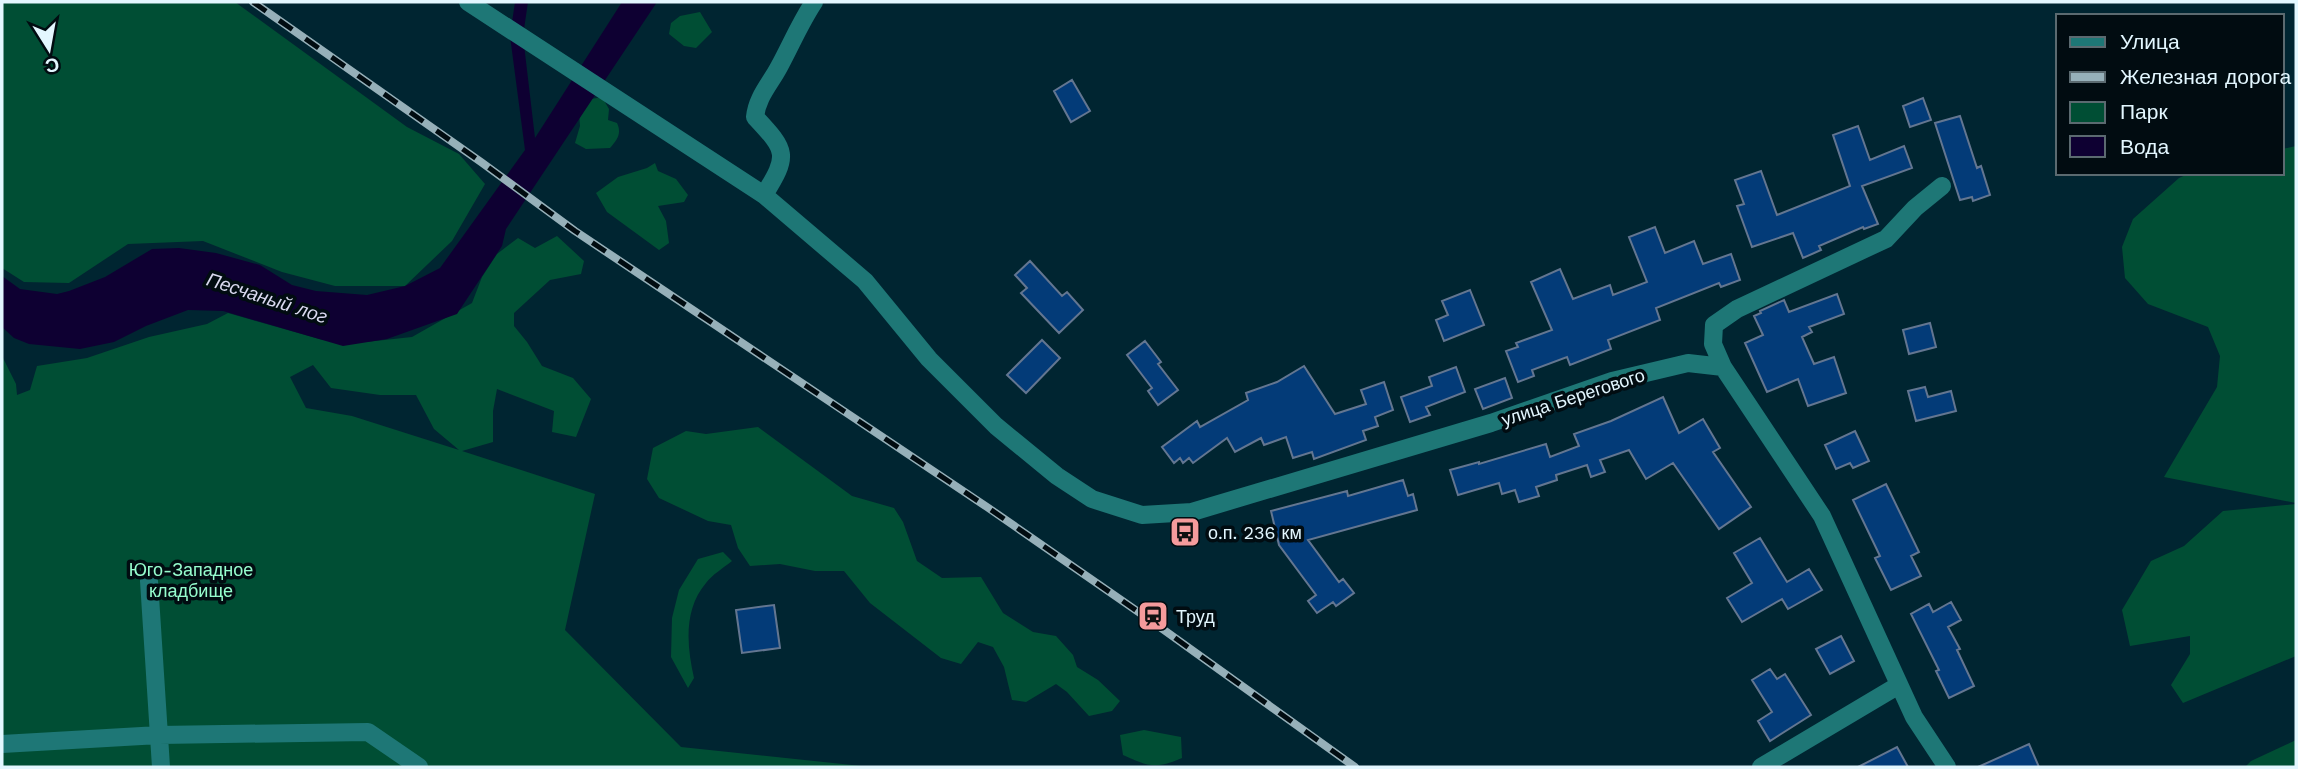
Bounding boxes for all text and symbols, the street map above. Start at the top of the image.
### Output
north arrow [14,14,84,84]
legend [2056,14,2284,175]
text: Улица [2120,29,2180,54]
text: С [43,53,61,78]
text: Железная дорога [2120,64,2292,89]
text: Парк [2120,99,2168,124]
text: Вода [2120,134,2169,159]
water label: Песчаный лог [204,268,330,328]
street label: улица Берегового [1499,364,1647,430]
bus stop icon: о.п. 236 км [1168,515,1202,549]
place label: о.п. 236 км [1208,522,1302,543]
park label: Юго-Западное кладбище [129,559,253,601]
station icon: Труд [1136,599,1170,633]
place label: Труд [1176,606,1215,627]

